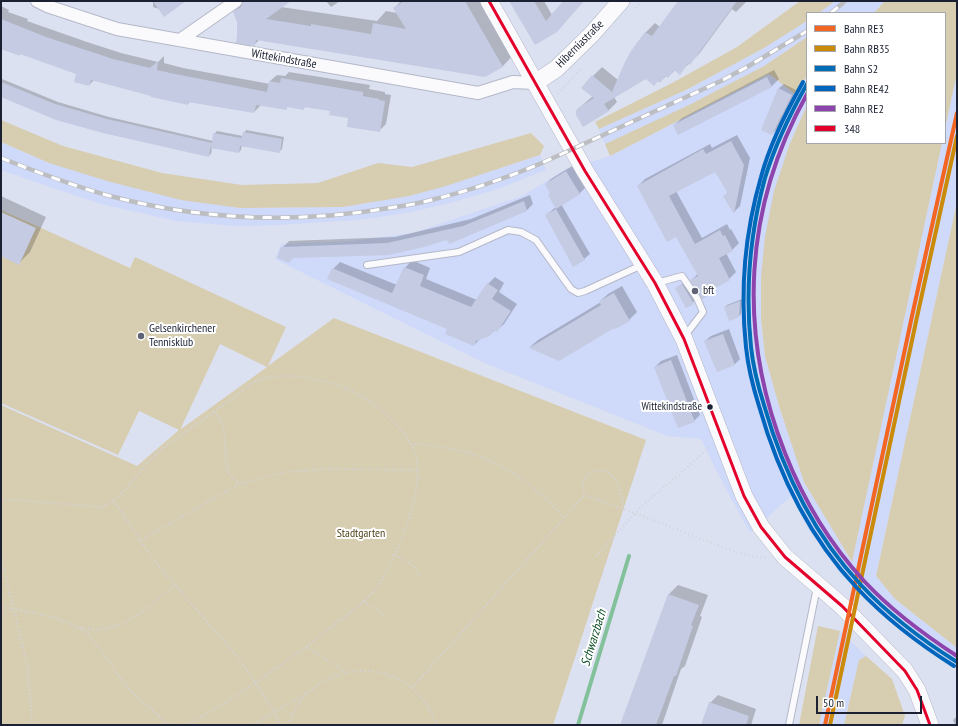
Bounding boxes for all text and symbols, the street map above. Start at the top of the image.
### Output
legend [806,12,946,144]
street label: Hiberniastraße [553,17,607,71]
text: Bahn RE3 [844,21,884,36]
text: Bahn RB35 [844,41,890,56]
street label: Wittekindstraße [250,46,318,72]
text: Bahn S2 [844,61,878,76]
text: Bahn RE42 [844,81,889,96]
text: Bahn RE2 [844,101,884,116]
text: 348 [844,121,860,136]
place label: bft [703,284,714,298]
marker: bft [690,286,700,296]
place label: Gelsenkirchener Tennisklub [149,322,216,350]
marker: Gelsenkirchener Tennisklub [136,331,146,341]
place label: Wittekindstraße [641,400,702,414]
marker: Wittekindstraße [705,402,715,412]
park label: Stadtgarten [337,527,385,541]
water label: Schwarzbach [578,608,610,668]
scale bar [818,688,924,714]
text: 50 m [823,695,844,710]

